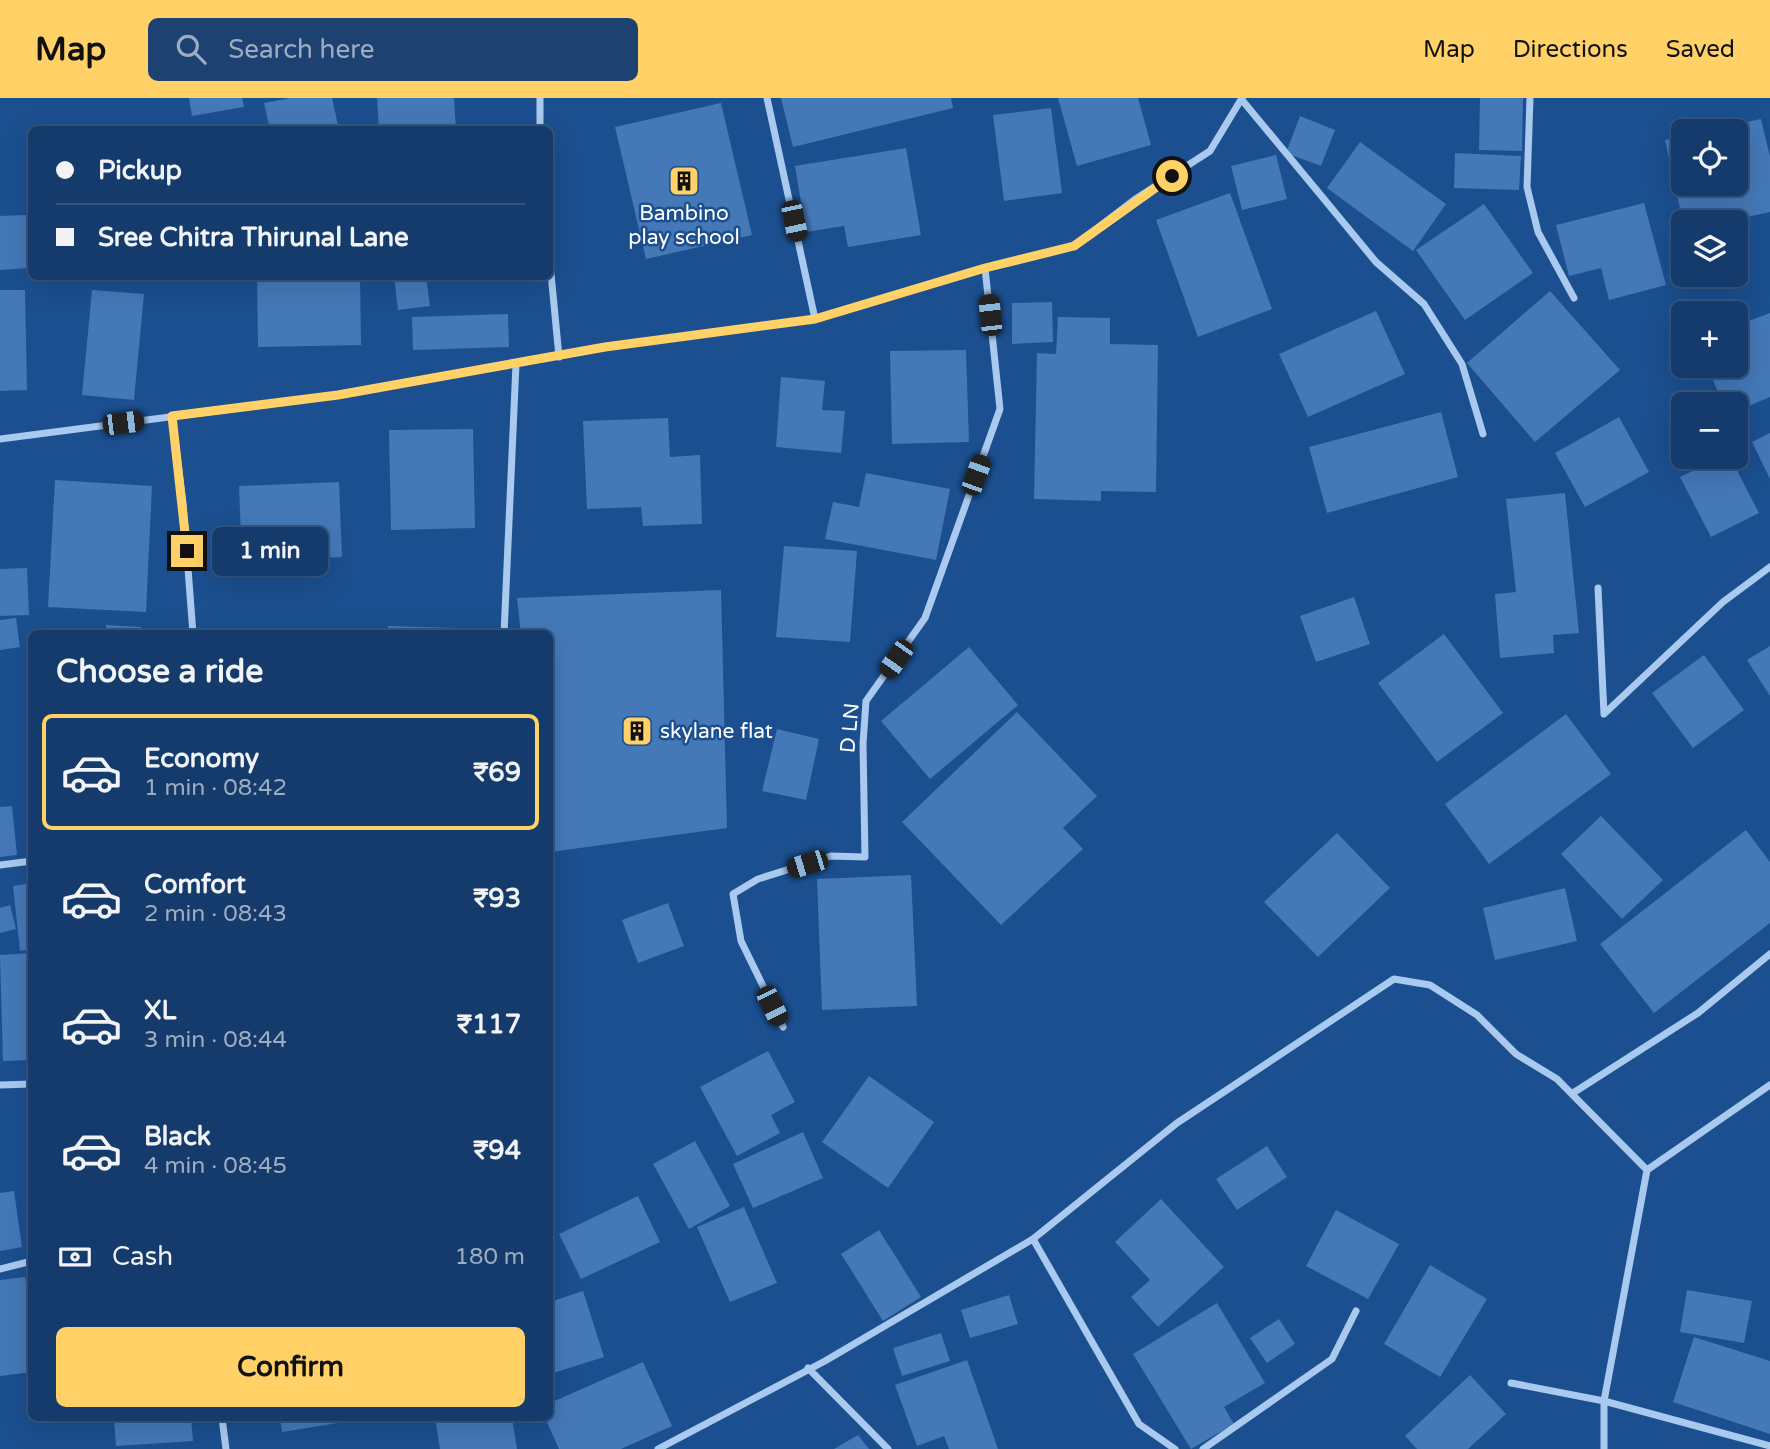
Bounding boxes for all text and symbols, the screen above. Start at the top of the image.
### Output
search box [148,18,638,81]
text: Map [35,30,106,69]
icon: search [172,30,210,68]
text: Search here [228,34,374,65]
text: Map [1423,35,1475,64]
text: Directions [1513,35,1628,64]
text: Saved [1666,35,1735,64]
map controls [1671,119,1748,469]
button: locate [1671,119,1748,196]
text: Pickup [98,155,182,186]
route start [1156,160,1188,192]
building icon: Bambino play school [667,164,701,198]
car [780,198,809,244]
place label: Bambino play school [628,201,740,250]
button: layers [1671,210,1748,287]
text: Sree Chitra Thirunal Lane [98,222,409,253]
car [978,293,1003,337]
button: + [1671,301,1748,378]
button: − [1671,392,1748,469]
car [101,410,146,436]
car [959,452,994,498]
callout: 1 min [212,526,327,575]
route end [171,535,203,567]
text: 1 min [239,537,301,565]
car [876,636,917,682]
text: Choose a ride [56,653,263,691]
street label: D LN [835,702,865,754]
building icon: skylane flat [620,714,654,748]
place label: skylane flat [660,719,773,744]
icon: car [60,741,123,804]
text: Economy [144,743,259,774]
text: ₹69 [473,757,521,788]
text: 1 min · 08:42 [144,774,287,802]
car [784,848,831,880]
icon: car [60,867,123,930]
text: Comfort [144,869,246,900]
text: ₹93 [473,883,521,914]
text: 2 min · 08:43 [144,900,287,928]
car [754,983,791,1029]
icon: car [60,993,123,1056]
text: XL [144,995,176,1026]
text: ₹117 [457,1009,521,1040]
text: 3 min · 08:44 [144,1026,287,1054]
icon: car [60,1119,123,1182]
text: Black [144,1121,211,1152]
text: ₹94 [473,1135,521,1166]
text: 4 min · 08:45 [144,1152,287,1180]
icon: cash [56,1238,94,1276]
text: Cash [112,1241,173,1272]
text: 180 m [455,1243,525,1271]
button: Confirm [56,1327,525,1407]

